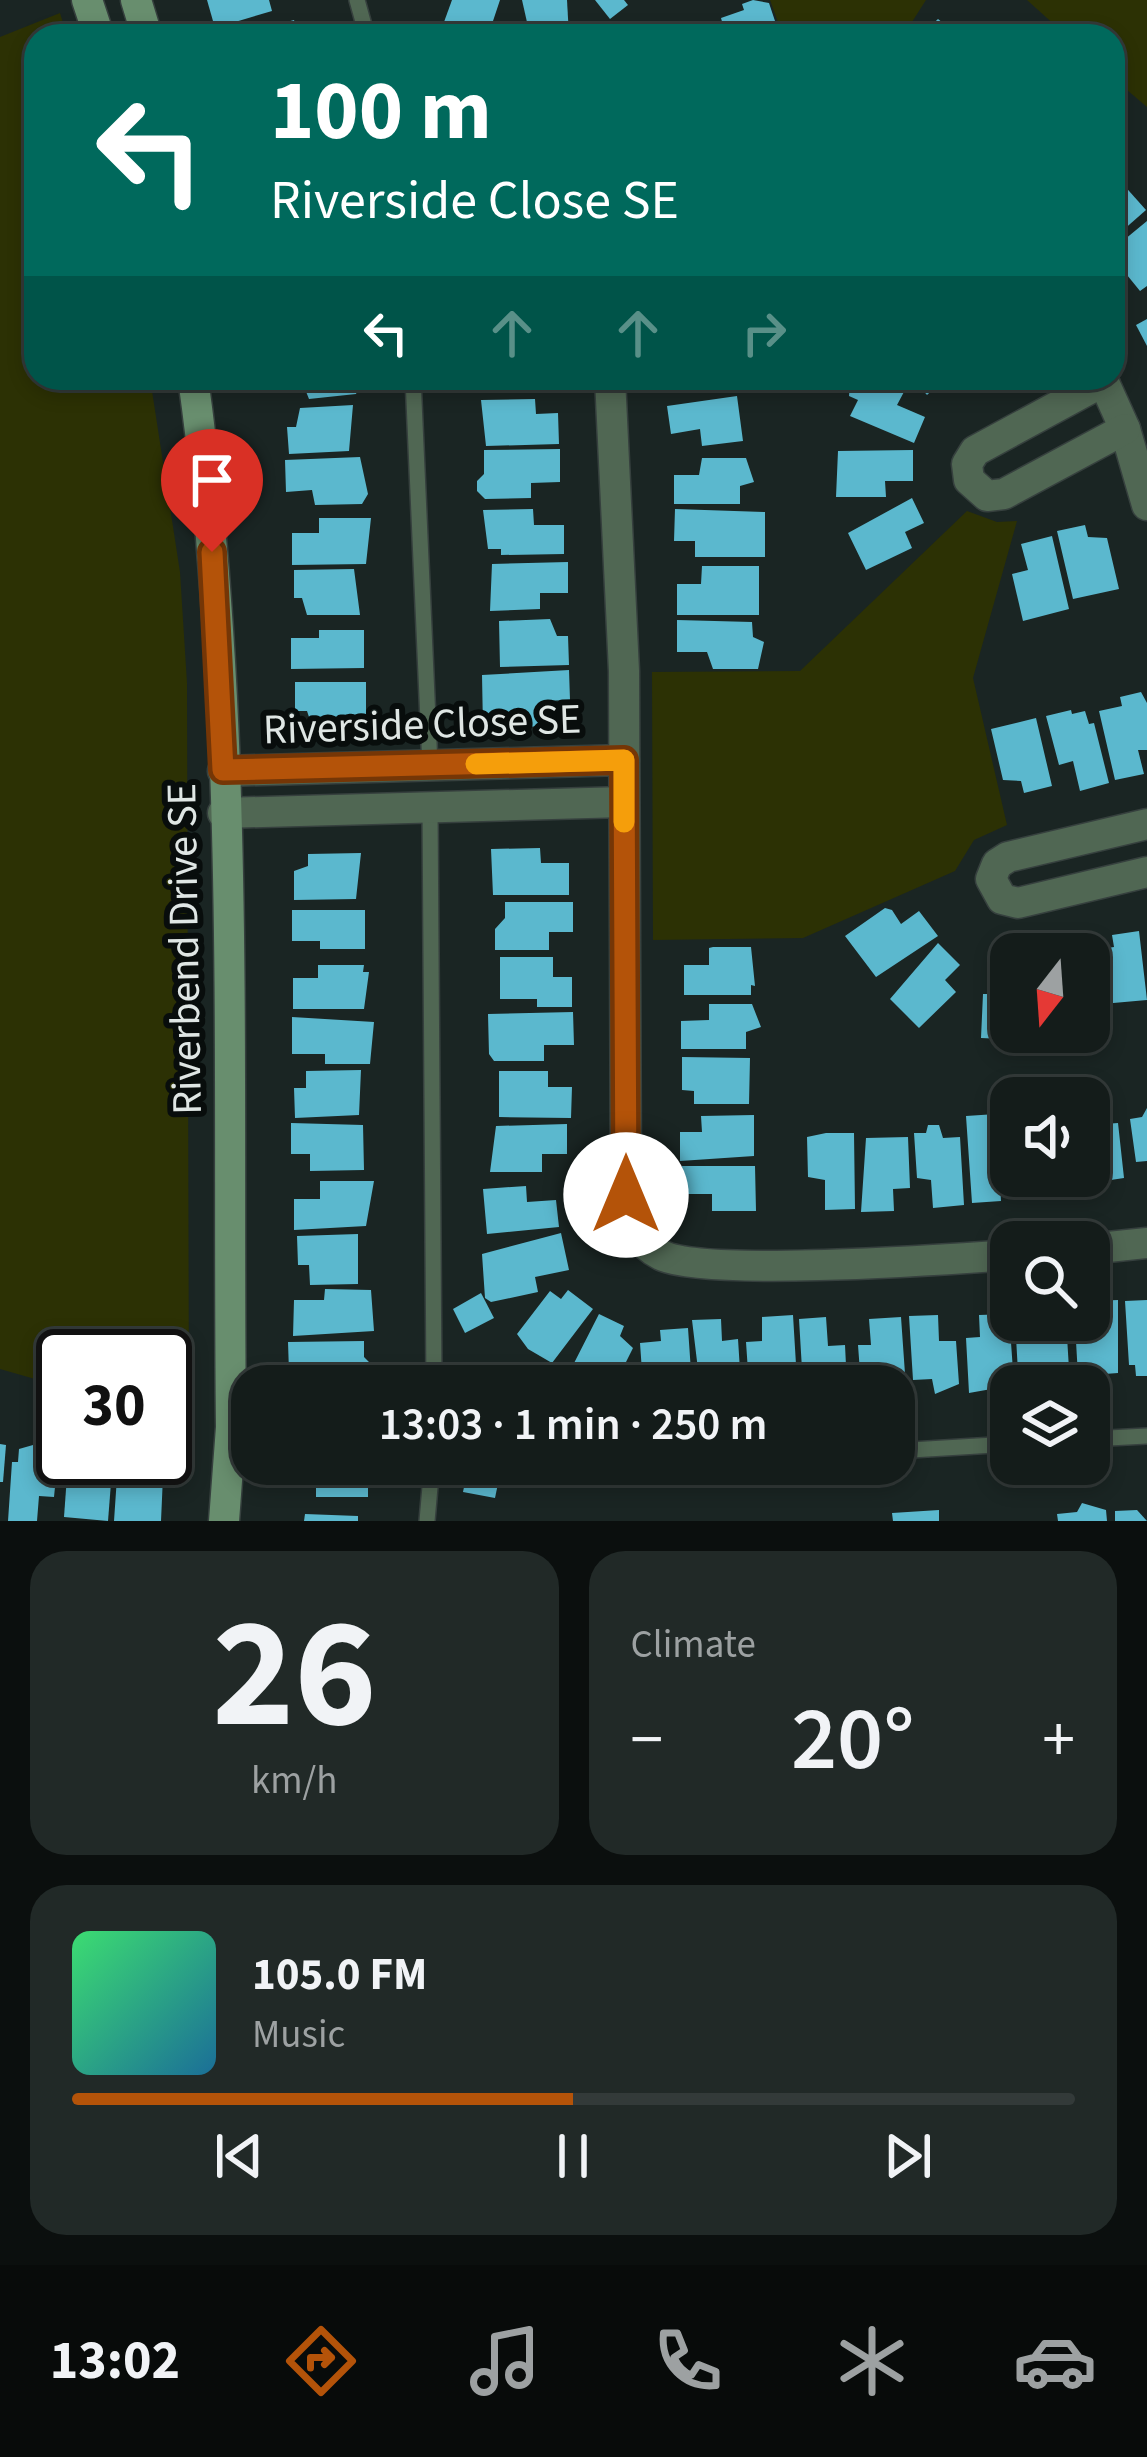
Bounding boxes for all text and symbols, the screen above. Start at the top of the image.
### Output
text: 100 m [270,52,492,172]
icon: left [72,72,228,228]
text: Riverside Close SE [270,163,679,240]
icon: left [353,300,419,366]
icon: ahead [479,300,545,366]
icon: ahead [605,300,671,366]
icon: right [731,300,797,366]
pin [161,429,263,552]
icon: arrive [179,447,245,513]
street label: Riverside Close SE [262,689,582,761]
street label: Riverbend Drive SE [152,783,218,1115]
north arrow [990,933,1110,1053]
map controls [990,933,1110,1485]
button: sound [990,1077,1110,1197]
position arrow [563,1132,689,1258]
button: search [990,1221,1110,1341]
speed limit sign: 30 [36,1329,192,1485]
button: layers [990,1365,1110,1485]
text: 13:03 · 1 min · 250 m [379,1393,767,1457]
text: 26 [212,1564,377,1786]
text: Climate [631,1617,756,1673]
text: 20° [791,1676,915,1804]
text: − [631,1693,663,1787]
text: + [1042,1693,1075,1787]
text: km/h [251,1753,338,1809]
text: 105.0 FM [252,1943,427,2007]
text: Music [252,2007,345,2063]
icon: previous [206,2123,272,2189]
icon: pause [540,2123,606,2189]
icon: next [875,2123,941,2189]
icon: directions [279,2319,363,2403]
icon: music [463,2319,547,2403]
icon: phone [646,2319,730,2403]
icon: climate [830,2319,914,2403]
icon: car [1013,2319,1097,2403]
text: 13:02 [50,2323,180,2400]

